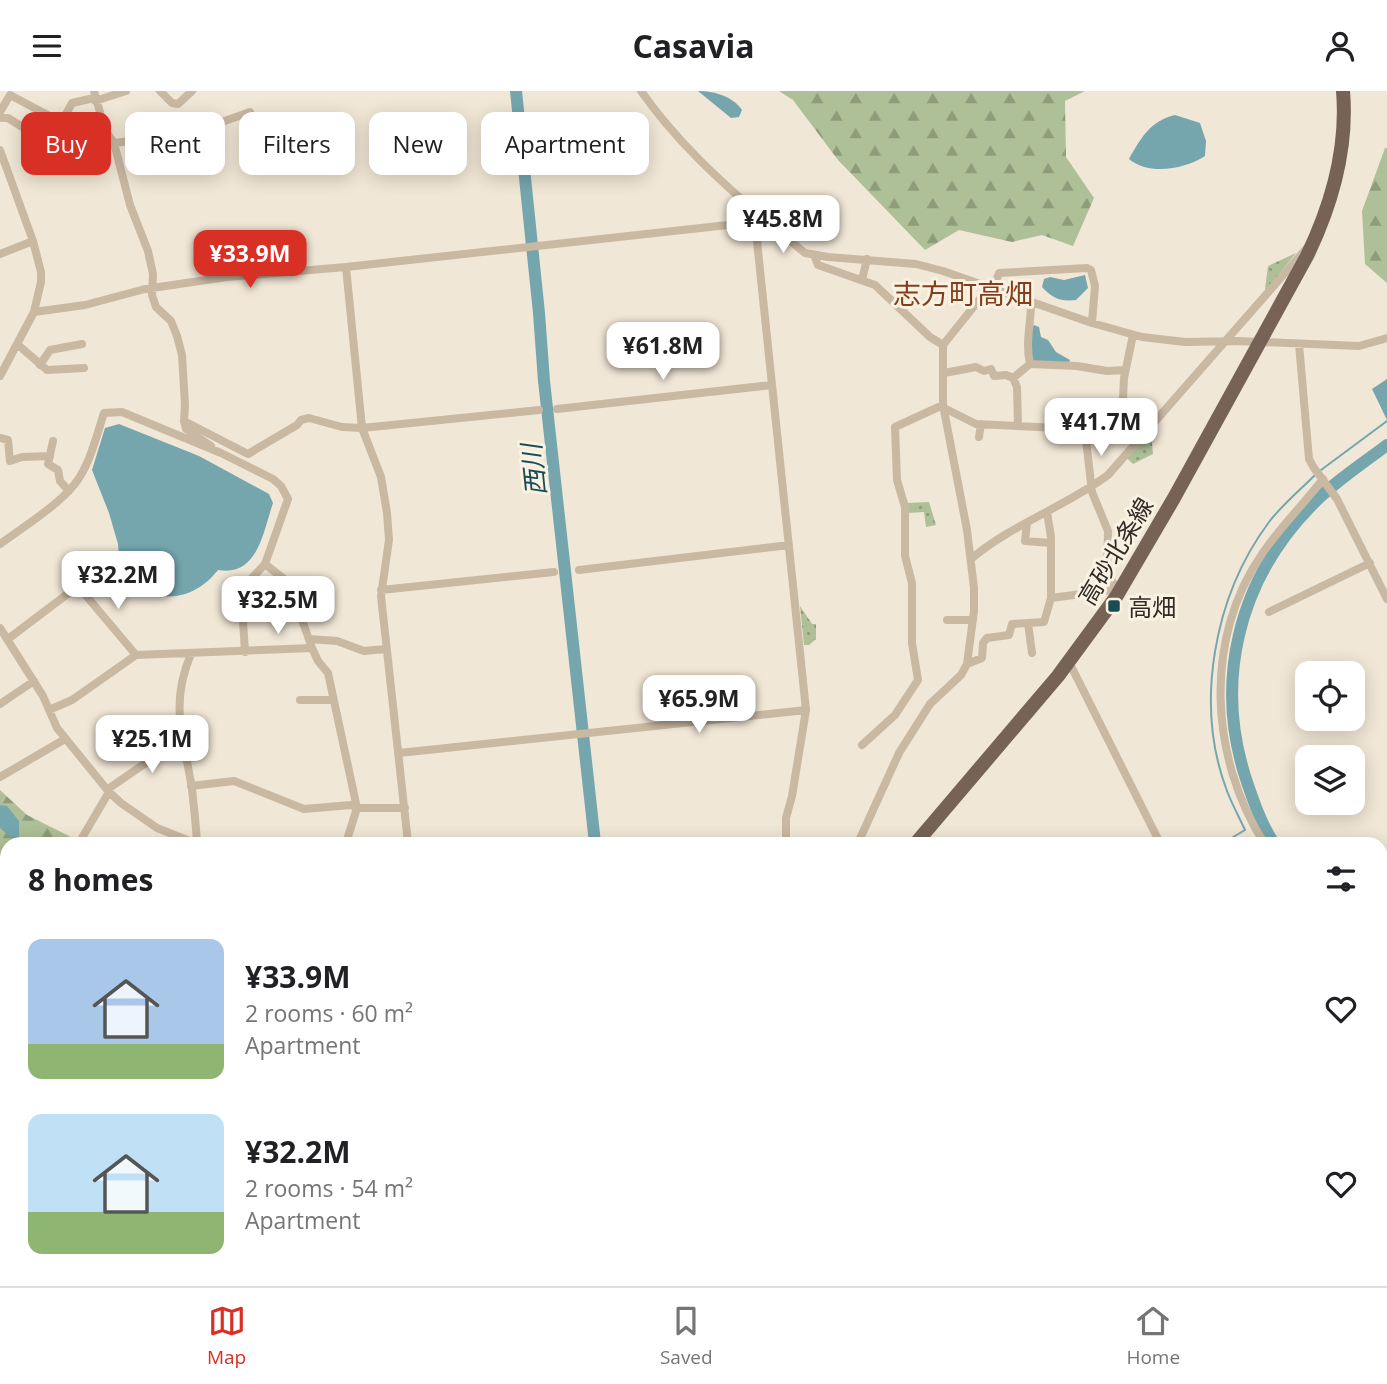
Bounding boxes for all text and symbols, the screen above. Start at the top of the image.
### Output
text: Casavia [632,24,755,67]
icon: menu [28,27,66,65]
icon: person [1321,27,1359,65]
chip: Buy [21,112,111,175]
chip: Rent [125,112,225,175]
chip: Filters [239,112,355,175]
chip: New [369,112,467,175]
chip: Apartment [481,112,649,175]
pin: ¥45.8M [726,195,840,255]
text: ¥45.8M [743,202,823,234]
pin: ¥33.9M [193,231,307,290]
text: ¥33.9M [210,237,290,269]
district label: 志方町高畑 [893,274,1033,312]
pin: ¥61.8M [606,323,720,382]
text: ¥61.8M [623,329,703,361]
pin: ¥41.7M [1044,399,1158,458]
text: ¥41.7M [1061,405,1141,437]
water label: 西川 [512,439,554,498]
street label: 高砂北条線 [1070,491,1160,611]
pin: ¥32.2M [61,552,175,611]
text: ¥32.2M [78,558,158,590]
pin: ¥32.5M [221,577,335,636]
text: ¥32.5M [238,583,318,615]
place label: 高畑 [1128,590,1176,623]
marker: 高畑 [1106,598,1122,614]
map controls [1295,661,1365,815]
button: locate [1295,661,1365,731]
pin: ¥65.9M [642,675,756,735]
text: ¥65.9M [659,682,739,714]
pin: ¥25.1M [95,715,209,775]
text: ¥25.1M [112,722,192,754]
button: layers [1295,745,1365,815]
text: 8 homes [28,859,153,900]
icon: filters [1322,860,1360,898]
text: ¥33.9M [245,956,350,997]
icon: home [84,967,168,1051]
icon: heart [1322,990,1360,1028]
text: 2 rooms · 60 m² [245,997,413,1029]
text: Apartment [245,1029,361,1061]
text: ¥32.2M [245,1131,350,1172]
icon: home [84,1142,168,1226]
icon: heart [1322,1165,1360,1203]
text: 2 rooms · 54 m² [245,1172,413,1204]
text: Apartment [245,1204,361,1236]
tab: Map [207,1302,246,1370]
tab: Saved [660,1302,713,1370]
tab: Home [1126,1302,1180,1370]

